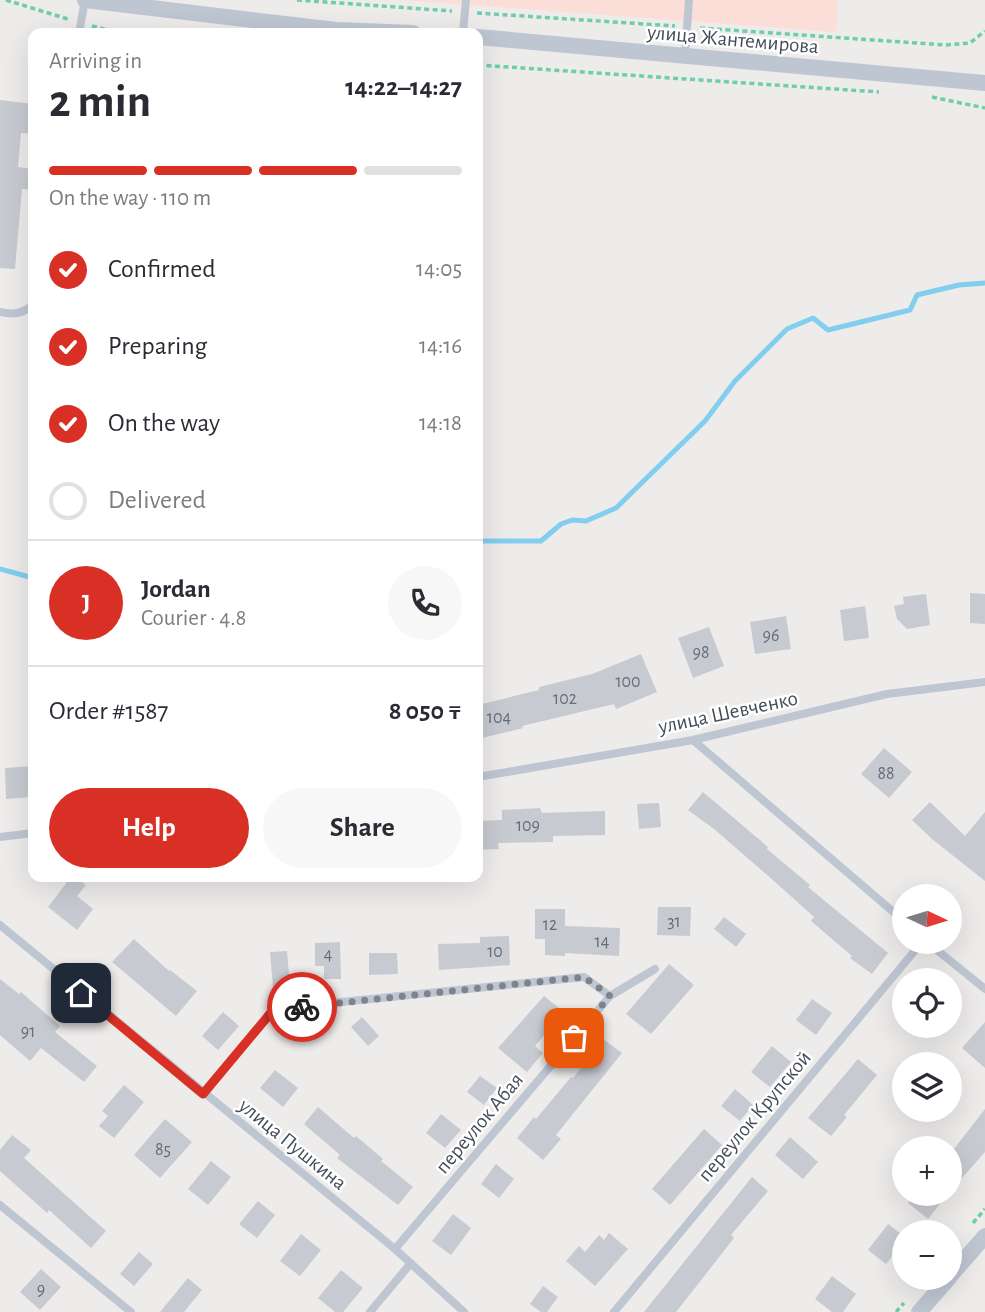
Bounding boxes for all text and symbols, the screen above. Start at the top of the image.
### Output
street label: улица Жантемирова [645,21,820,57]
text: Arriving in [49,50,142,73]
text: 14:22–14:27 [345,74,462,100]
text: 2 min [49,79,151,125]
text: On the way · 110 m [49,187,211,210]
icon: check [49,251,87,289]
text: Confirmed [108,256,216,282]
text: 14:05 [416,258,462,281]
icon: check [49,328,87,366]
text: Preparing [108,333,207,359]
text: 14:16 [419,335,462,358]
icon: check [49,405,87,443]
text: On the way [108,410,220,436]
text: 14:18 [419,412,462,435]
text: Delivered [108,487,206,513]
button: phone [388,566,462,640]
text: Jordan [141,576,211,602]
text: J [82,590,90,616]
text: Courier · 4.8 [141,607,246,630]
house number: 96 [763,627,779,645]
house number: 98 [693,644,710,662]
house number: 100 [615,673,641,691]
street label: улица Шевченко [656,687,800,738]
house number: 102 [553,690,577,708]
text: Order #1587 [49,698,168,724]
text: 8 050 ₸ [389,698,462,724]
house number: 104 [487,709,512,727]
house number: 88 [877,765,895,783]
button: Help [49,788,249,868]
button: Share [263,788,462,868]
house number: 109 [516,817,540,835]
north arrow [892,884,962,954]
map controls [892,884,962,1290]
house number: 31 [667,913,681,931]
house number: 12 [543,916,557,934]
house number: 14 [595,933,610,951]
house number: 10 [487,943,503,961]
house number: 4 [324,946,333,964]
pin [51,963,111,1023]
button: locate [892,968,962,1038]
courier [267,972,337,1042]
icon: home [62,974,100,1012]
icon: bike [283,988,321,1026]
pin [544,1008,604,1068]
icon: bag [555,1019,593,1057]
house number: 91 [21,1023,35,1041]
street label: переулок Крупской [694,1047,815,1186]
button: layers [892,1052,962,1122]
street label: переулок Абая [431,1069,527,1178]
street label: улица Пушкина [234,1094,351,1194]
button: + [892,1136,962,1206]
house number: 85 [155,1141,171,1159]
button: − [892,1220,962,1290]
house number: 9 [37,1281,45,1299]

